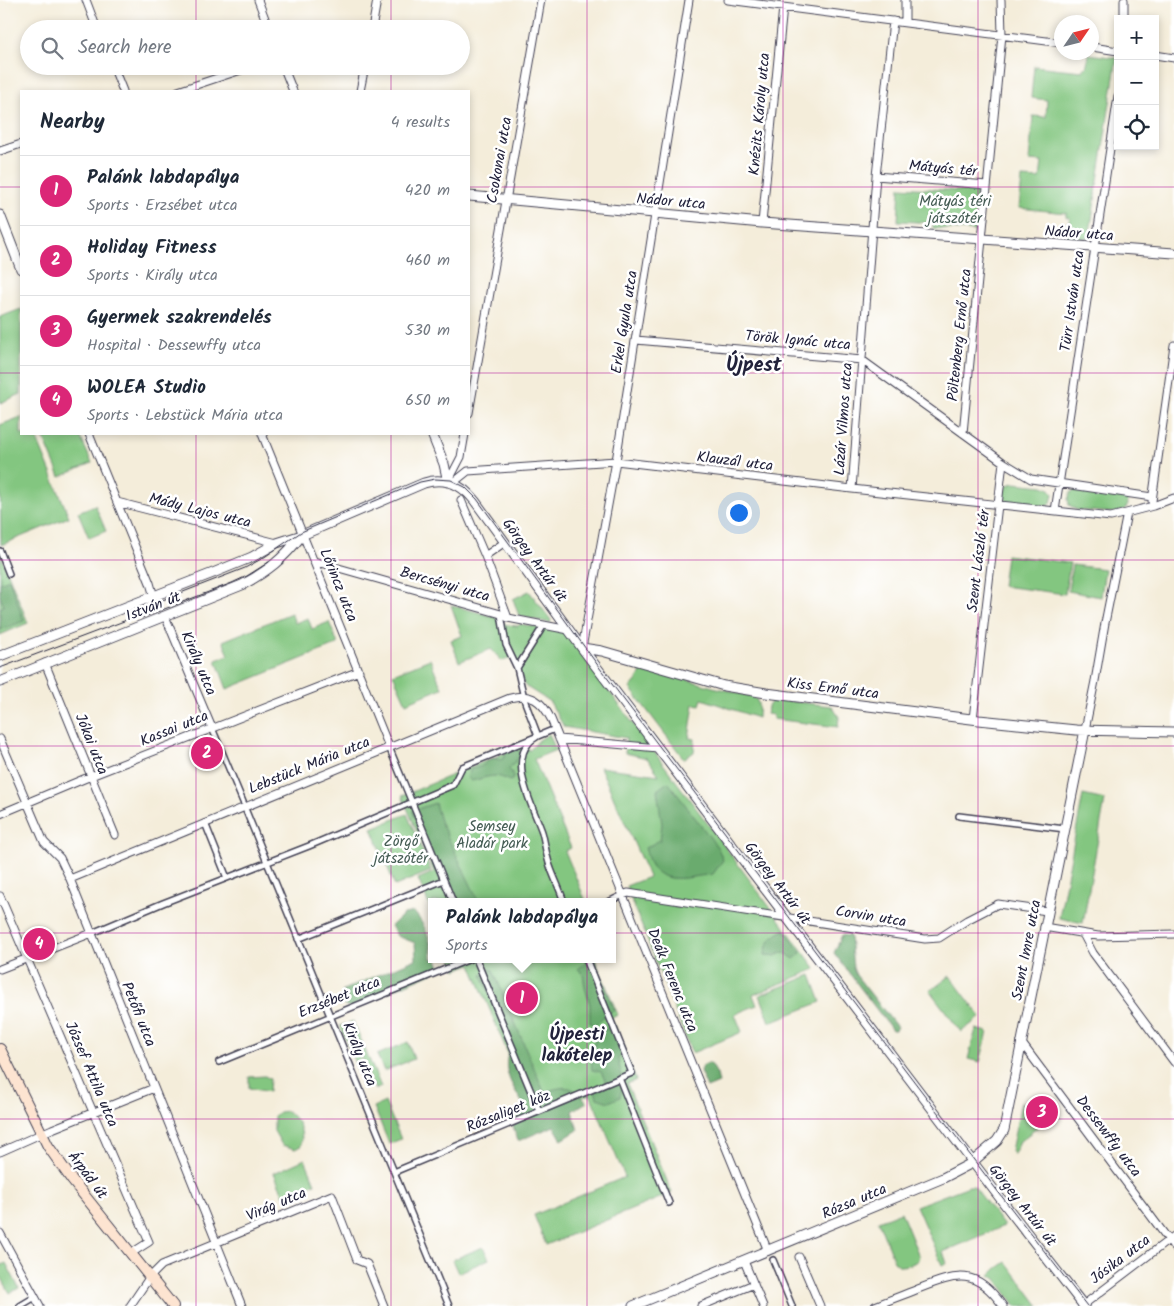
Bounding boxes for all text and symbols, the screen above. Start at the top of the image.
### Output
north arrow [1054,15,1099,60]
map controls [1114,15,1159,150]
button: + [1114,15,1159,60]
search box [20,20,470,75]
text: Search here [78,33,172,63]
icon: search [38,34,66,62]
street label: Knézits Károly utca [743,52,777,176]
button: − [1114,60,1159,105]
button: locate [1114,105,1159,150]
text: Nearby [40,106,105,139]
text: 4 results [391,110,450,135]
street label: Csokonai utca [481,115,519,205]
street label: Mátyás tér [908,154,979,184]
text: Palánk labdapálya [87,163,239,193]
text: 1 [54,178,58,203]
text: 420 m [405,178,450,203]
street label: Nádor utca [635,187,706,217]
park label: Mátyás téri játszótér [919,190,993,231]
text: Sports · Erzsébet utca [87,193,238,218]
street label: Nádor utca [1044,220,1114,248]
text: Holiday Fitness [87,233,217,263]
text: 2 [51,248,61,273]
text: 460 m [405,248,450,273]
street label: Türr István utca [1054,249,1092,353]
text: Sports · Király utca [87,263,218,288]
street label: Pöltenberg Ernő utca [941,268,979,403]
street label: Erkel Gyula utca [605,269,645,375]
text: Gyermek szakrendelés [87,303,272,333]
text: 3 [52,318,60,343]
text: 530 m [405,318,450,343]
street label: Török Ignác utca [744,324,852,358]
text: Hospital · Dessewffy utca [87,333,261,358]
district label: Újpest [726,350,783,382]
street label: Lázár Vilmos utca [828,362,860,476]
text: WOLEA Studio [87,373,206,403]
text: 4 [52,388,60,413]
text: 650 m [405,388,450,413]
text: Sports · Lebstück Mária utca [87,403,283,428]
street label: Klauzál utca [695,445,774,479]
street label: Mády Lajos utca [146,487,253,535]
your location [726,500,752,526]
street label: Szent László tér [961,507,997,614]
street label: Görgey Artúr út [495,514,573,608]
street label: Lőrincz utca [312,545,364,626]
street label: Bercsényi utca [397,561,492,609]
street label: István út [122,585,185,628]
street label: Király utca [174,627,222,699]
street label: Kiss Ernő utca [786,671,880,707]
street label: Kassai utca [136,704,212,754]
street label: Jókai utca [68,710,114,779]
street label: Lebstück Mária utca [245,731,374,801]
pin: 2 [191,734,223,772]
park label: Semsey Aladár park [456,815,529,856]
park label: Zörgő játszótér [370,830,429,871]
street label: Görgey Artúr út [738,837,817,930]
popup [428,898,616,963]
street label: Szent Imre utca [1005,898,1049,1003]
street label: Corvin utca [834,900,908,934]
text: Palánk labdapálya [446,903,598,933]
pin: 4 [23,925,55,963]
street label: Deák Ferenc utca [640,925,704,1036]
text: Sports [446,933,488,958]
street label: Erzsébet utca [295,971,384,1025]
street label: Petőfi utca [114,978,162,1050]
pin: 1 [506,979,538,1017]
street label: József Attila utca [58,1018,124,1131]
street label: Király utca [335,1018,383,1090]
district label: Újpesti lakótelep [541,1021,613,1071]
street label: Rózsaliget köz [463,1084,554,1140]
street label: Dessewffy utca [1069,1091,1147,1183]
pin: 3 [1026,1093,1058,1131]
street label: Árpád út [61,1146,113,1205]
street label: Görgey Artúr út [982,1159,1062,1252]
street label: Rózsa utca [818,1178,891,1226]
street label: Virág utca [242,1181,310,1228]
street label: Jósika utca [1085,1229,1156,1291]

